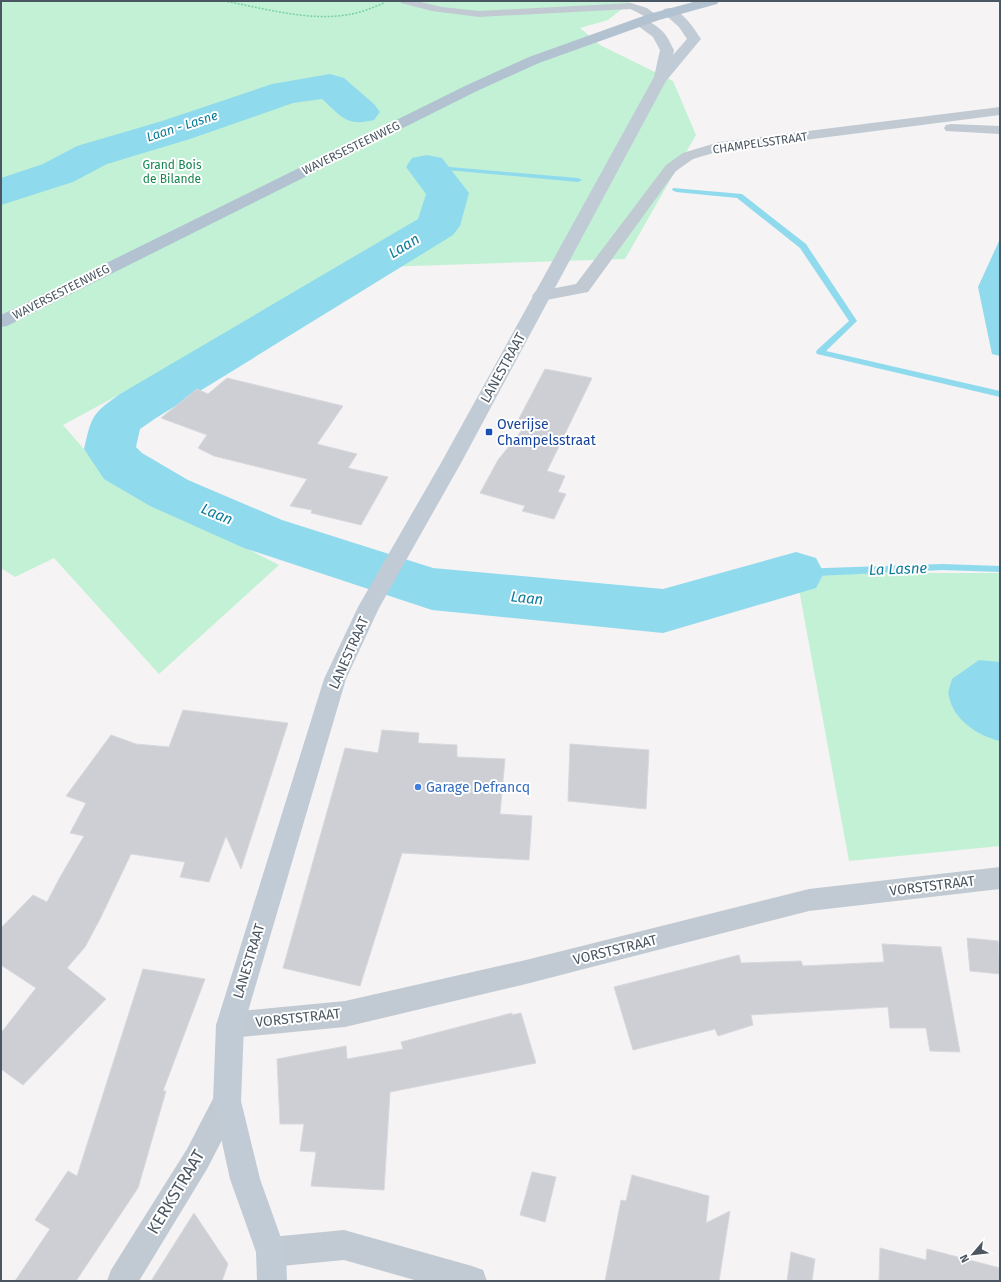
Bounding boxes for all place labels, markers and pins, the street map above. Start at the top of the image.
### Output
place label: Overijse Champelsstraat [497,416,597,449]
marker: Overijse Champelsstraat [484,427,494,437]
place label: Garage Defrancq [426,779,530,796]
marker: Garage Defrancq [413,782,423,792]

